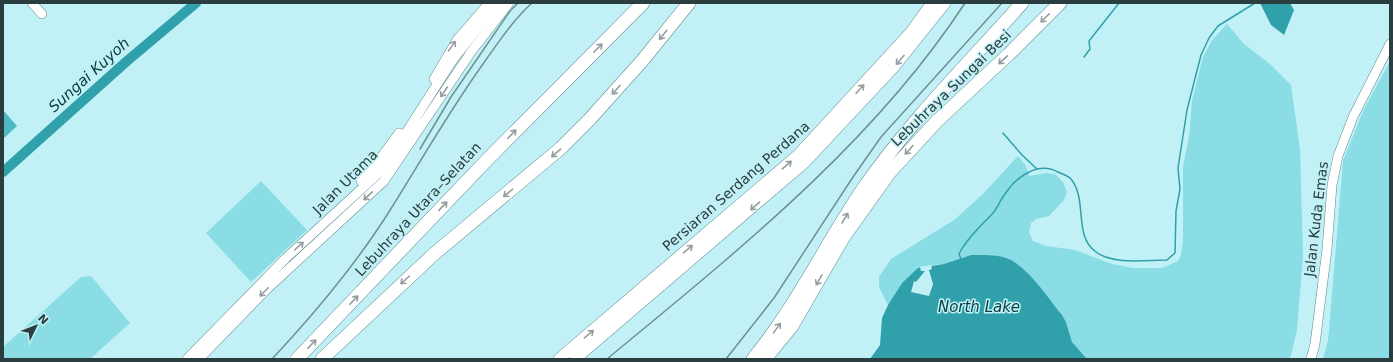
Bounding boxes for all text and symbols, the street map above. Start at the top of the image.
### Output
one-way arrow [1040,13,1050,23]
street label: Lebuhraya Sungai Besi [888,27,1014,149]
one-way arrow [659,29,668,40]
water label: Sungai Kuyoh [45,34,133,116]
one-way arrow [448,41,456,52]
one-way arrow [593,43,603,53]
one-way arrow [895,55,904,65]
one-way arrow [998,55,1008,64]
one-way arrow [855,84,864,94]
one-way arrow [611,85,620,95]
one-way arrow [440,86,448,97]
street label: Persiaran Serdang Perdana [659,118,813,254]
one-way arrow [507,129,517,139]
street label: Lebuhraya Utara–Selatan [352,139,484,279]
one-way arrow [904,145,913,155]
street label: Jalan Utama [309,146,381,218]
one-way arrow [551,148,561,157]
street label: Jalan Kuda Emas [1301,160,1331,279]
one-way arrow [781,161,792,170]
one-way arrow [503,188,514,197]
one-way arrow [363,192,373,201]
one-way arrow [438,201,448,211]
one-way arrow [749,201,760,210]
one-way arrow [842,212,850,224]
one-way arrow [294,242,304,251]
one-way arrow [682,245,693,254]
one-way arrow [815,274,823,286]
one-way arrow [400,276,411,285]
one-way arrow [259,287,269,297]
one-way arrow [349,295,359,305]
water label: North Lake [938,298,1020,316]
north arrow [16,306,56,346]
text: N [35,312,51,327]
one-way arrow [773,323,781,334]
one-way arrow [583,329,594,338]
one-way arrow [307,339,317,349]

